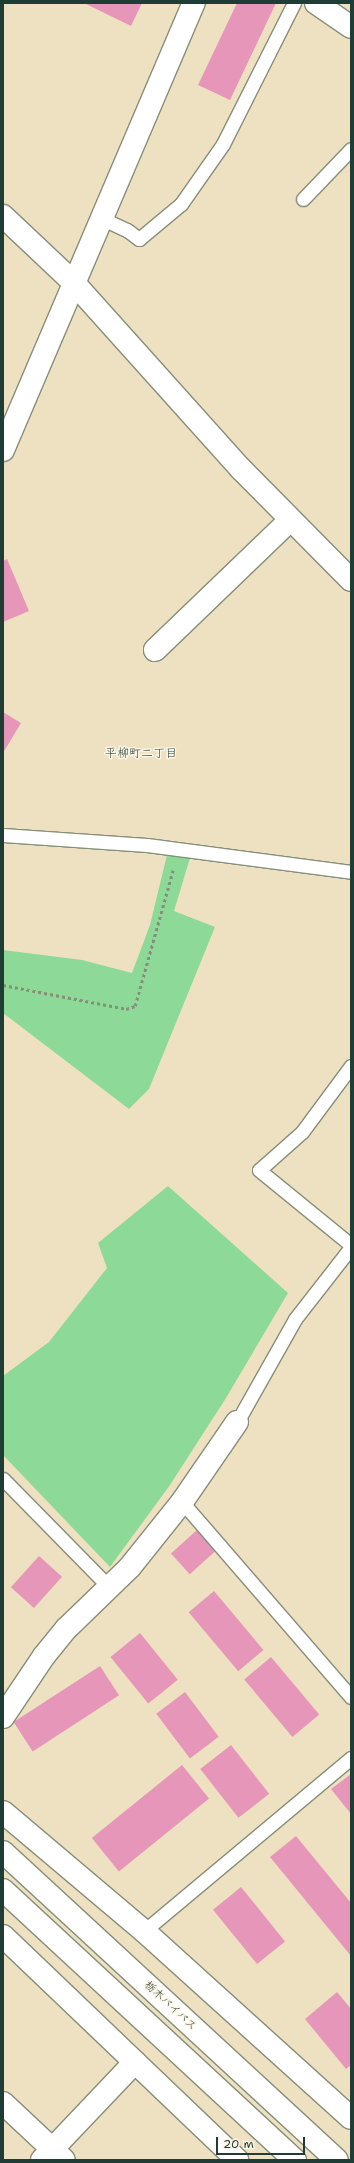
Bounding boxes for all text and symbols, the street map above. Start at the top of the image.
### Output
district label: 平柳町二丁目 [105,747,177,761]
street label: 栃木バイパス [141,1979,199,2033]
scale bar [218,2129,307,2155]
text: 20 m [223,2136,254,2152]

